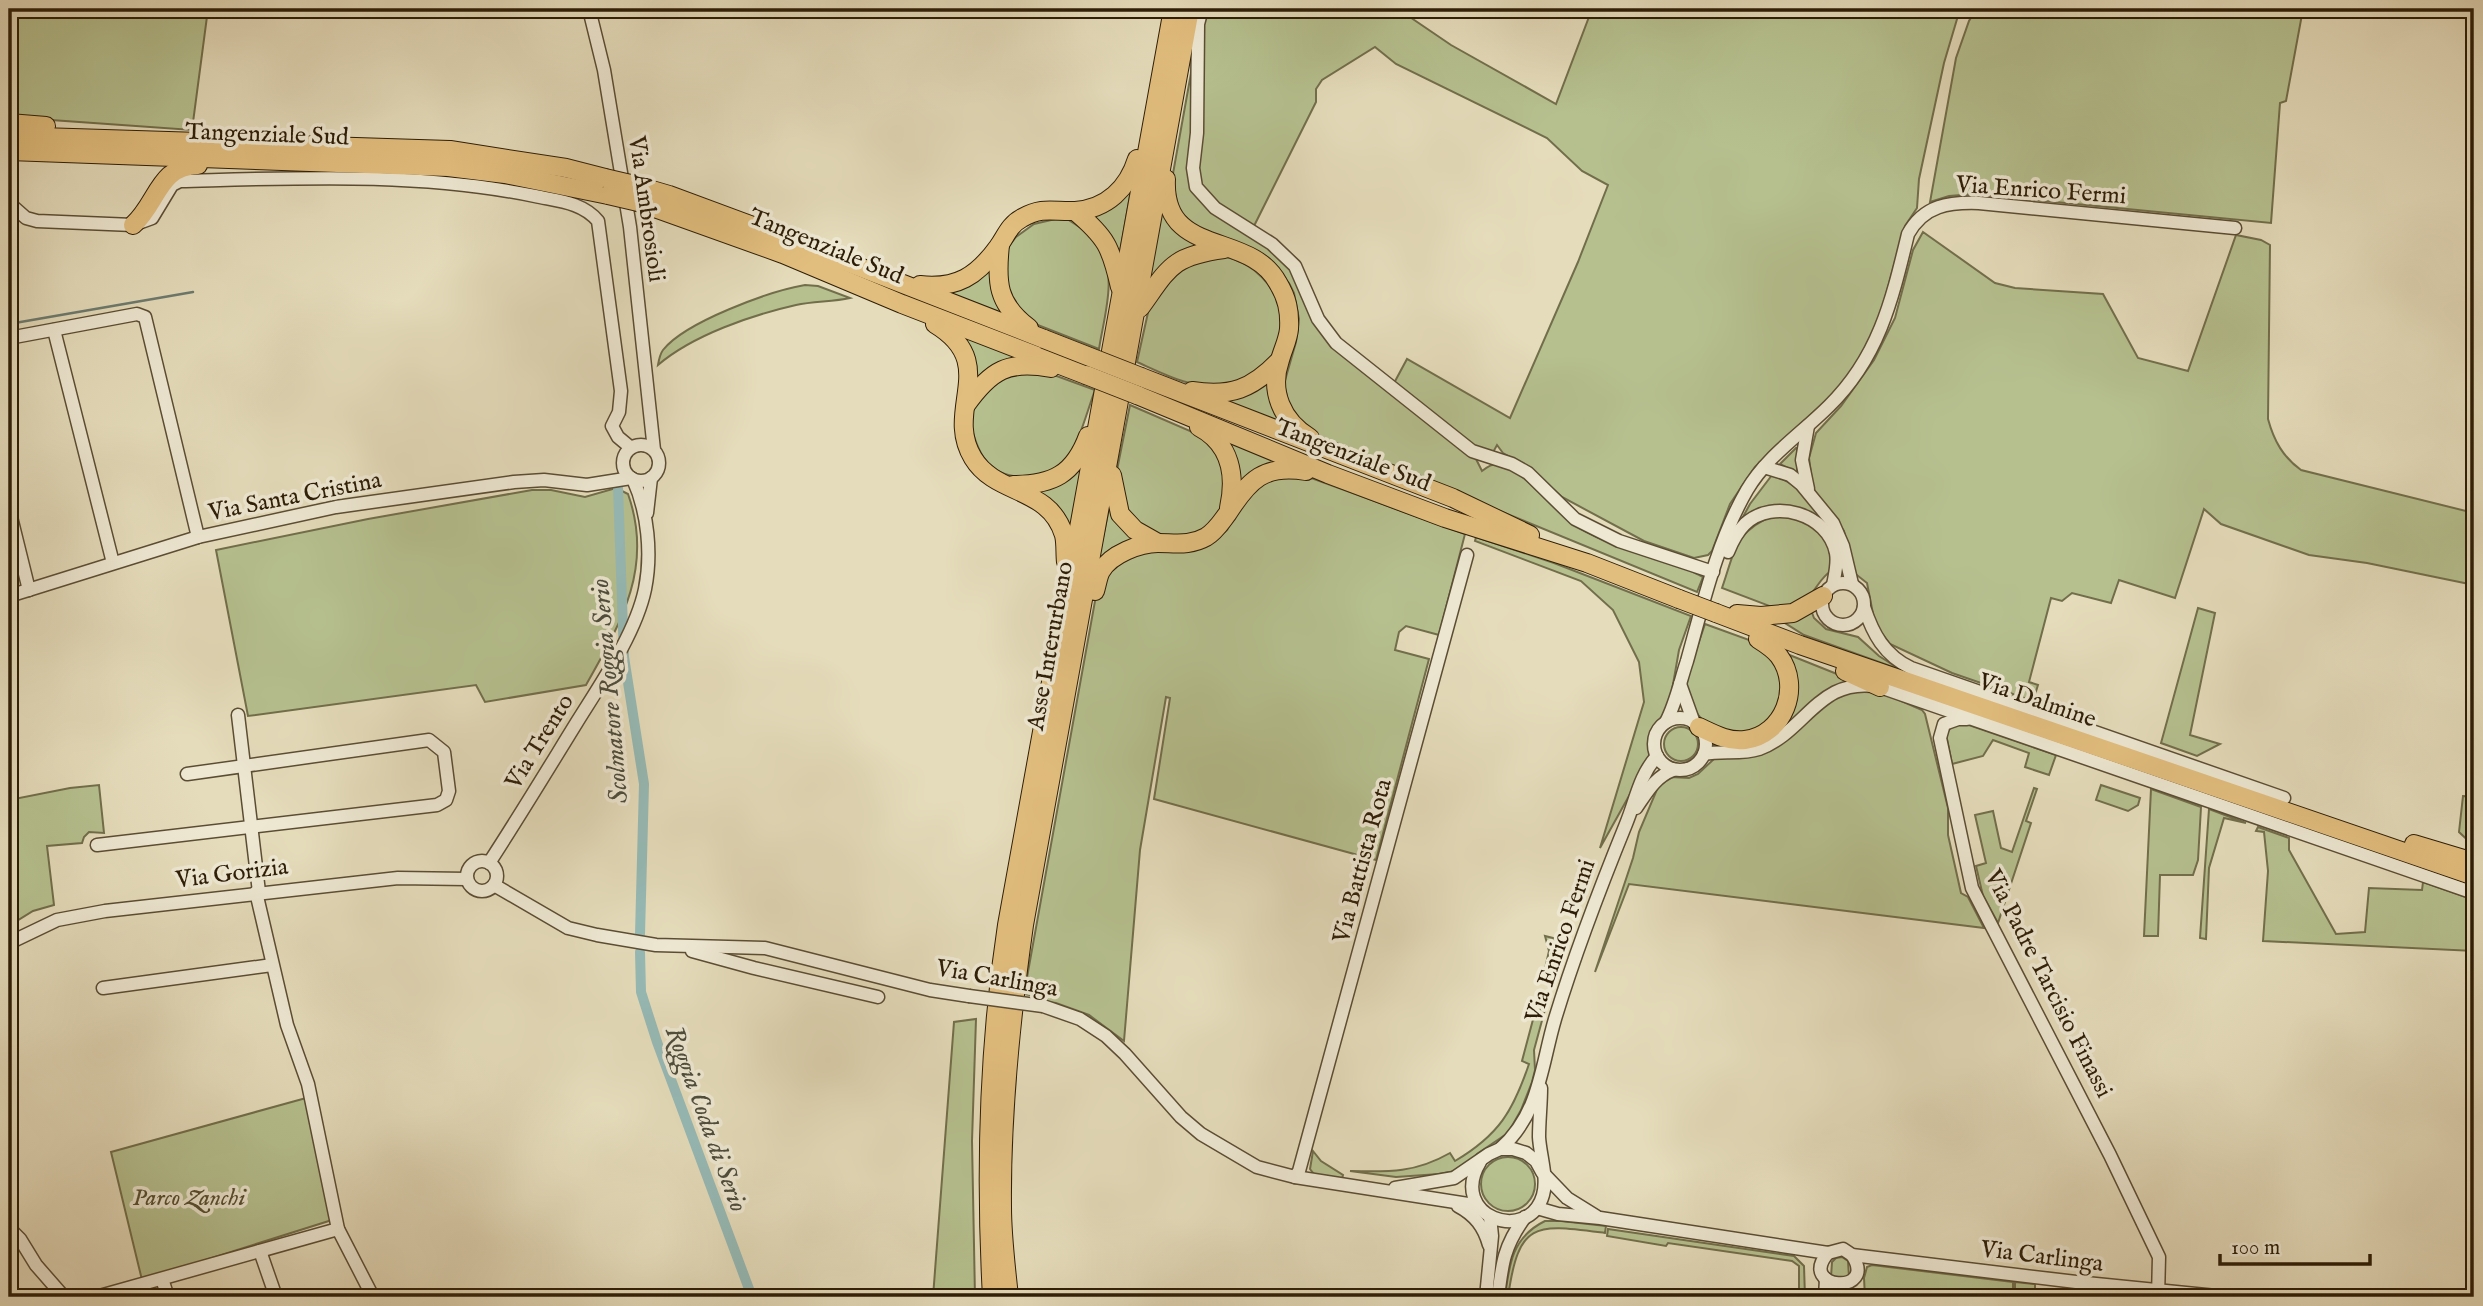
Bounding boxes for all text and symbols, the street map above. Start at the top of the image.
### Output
street label: Tangenziale Sud [185,117,350,153]
street label: Via Ambrosioli [620,133,672,284]
street label: Via Enrico Fermi [1954,170,2127,212]
street label: Tangenziale Sud [744,202,908,292]
street label: Tangenziale Sud [1271,412,1435,500]
street label: Via Santa Cristina [205,465,385,529]
street label: Asse Interurbano [1021,559,1081,734]
water label: Scolmatore Roggia Serio [584,577,637,805]
street label: Via Dalmine [1973,666,2100,736]
street label: Via Trento [498,688,582,796]
street label: Via Battista Rota [1326,775,1400,948]
street label: Via Gorizia [173,852,290,896]
street label: Via Enrico Fermi [1518,855,1603,1028]
street label: Via Padre Tarcisio Finassi [1976,864,2119,1103]
street label: Via Carlinga [933,953,1061,1005]
water label: Roggia Coda di Serio [656,1022,755,1217]
park label: Parco Zanchi [133,1183,247,1214]
scale bar [2220,1222,2371,1266]
street label: Via Carlinga [1978,1234,2106,1280]
text: 100 m [2231,1235,2280,1262]

